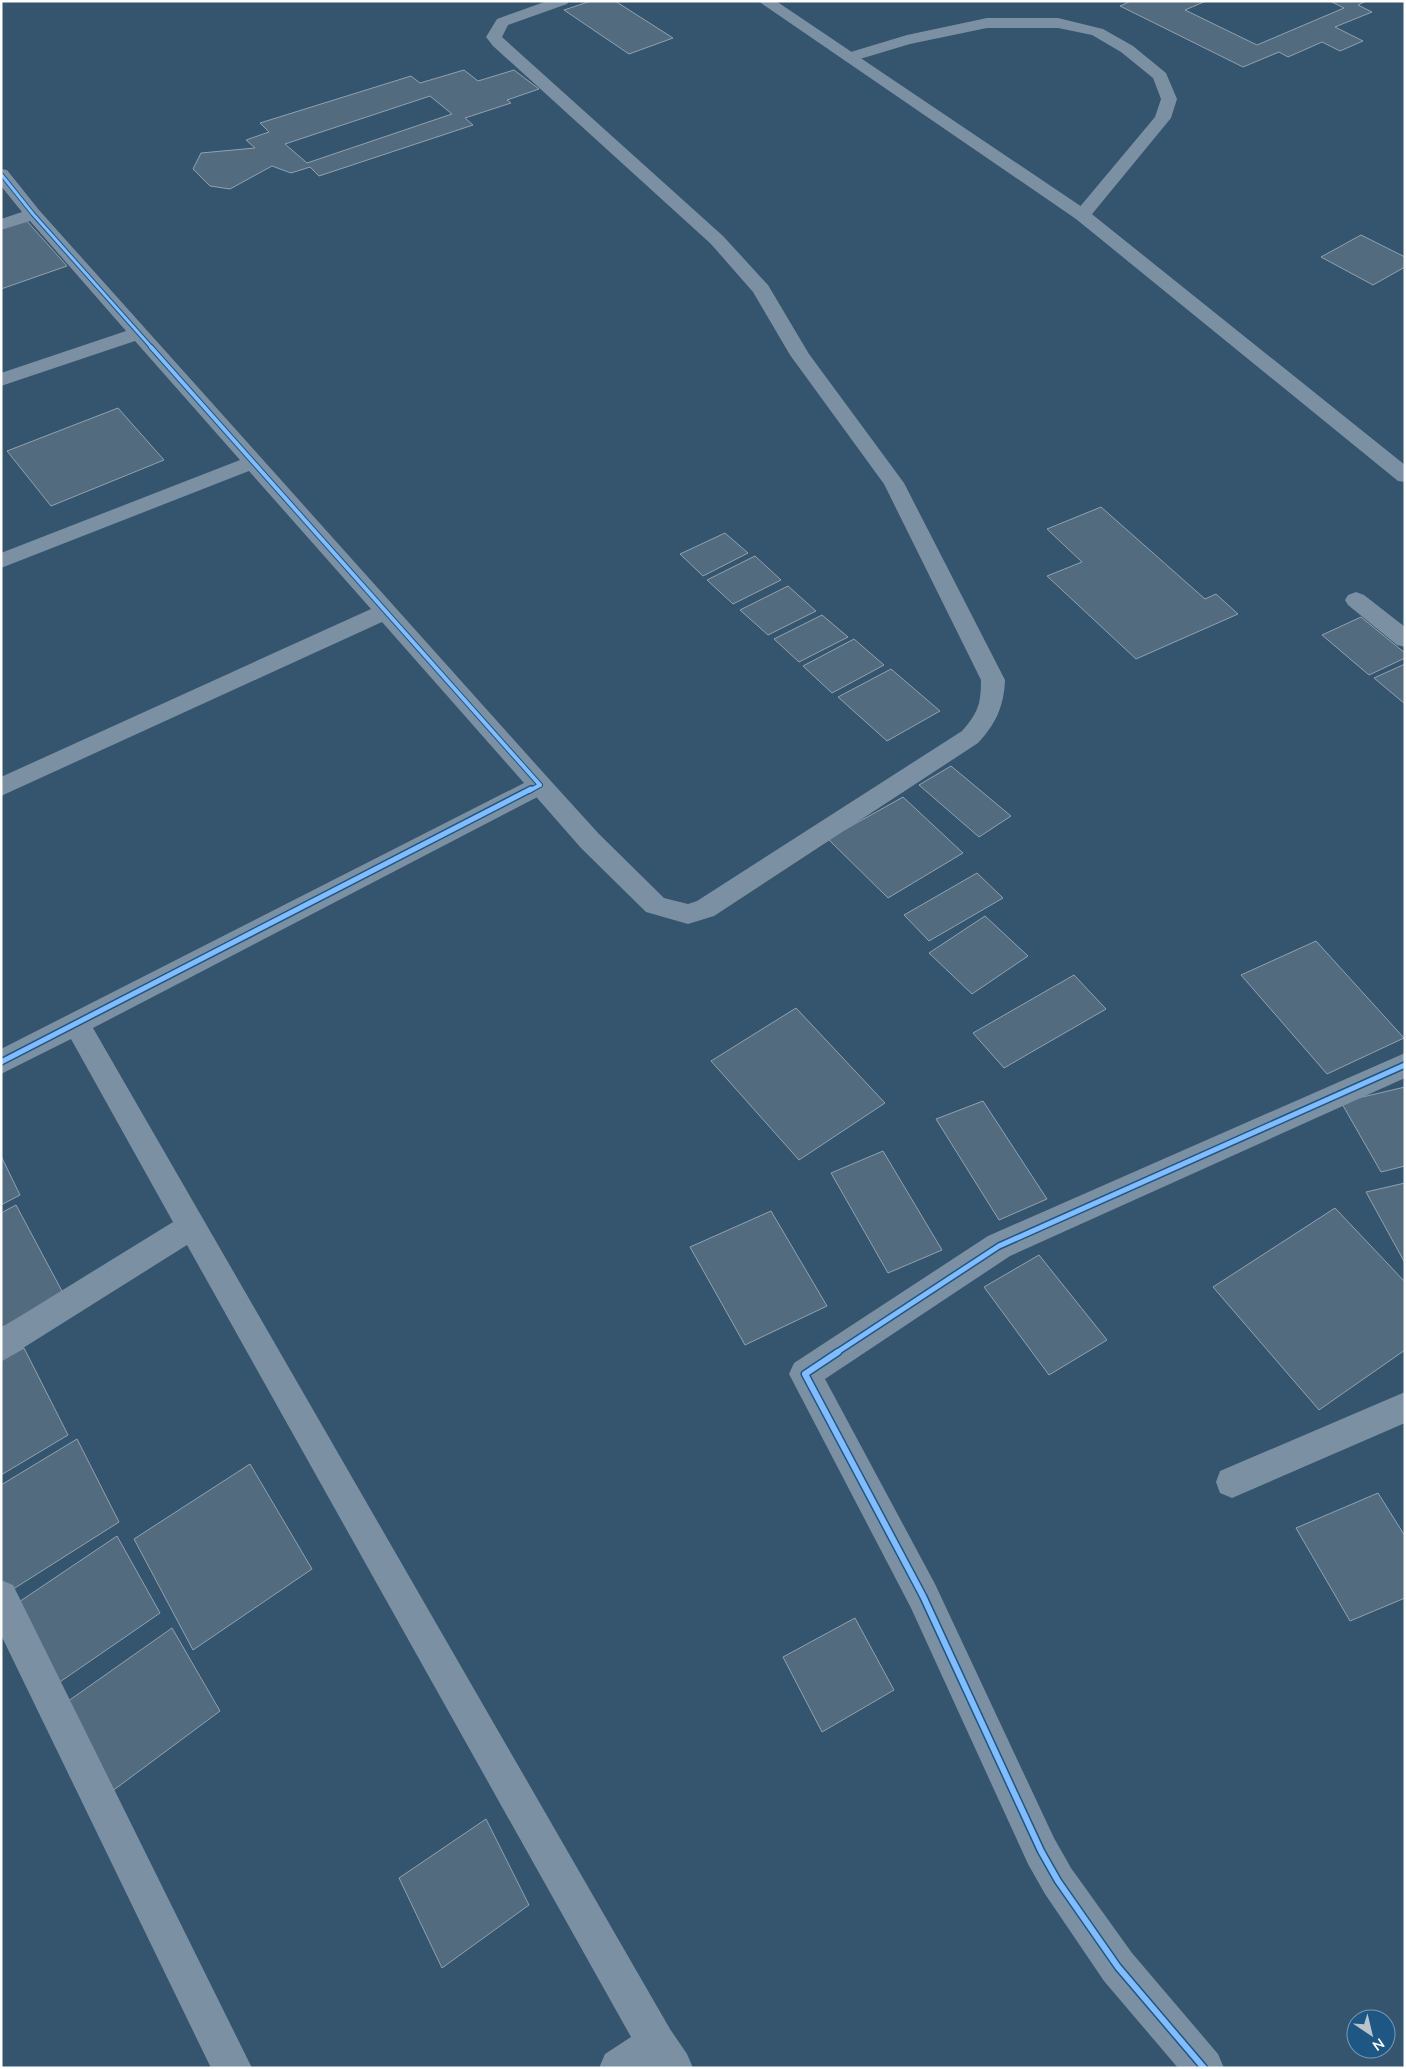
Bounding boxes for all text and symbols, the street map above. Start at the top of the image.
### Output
north arrow [1346,2009,1396,2059]
text: N [1369,2034,1388,2055]

